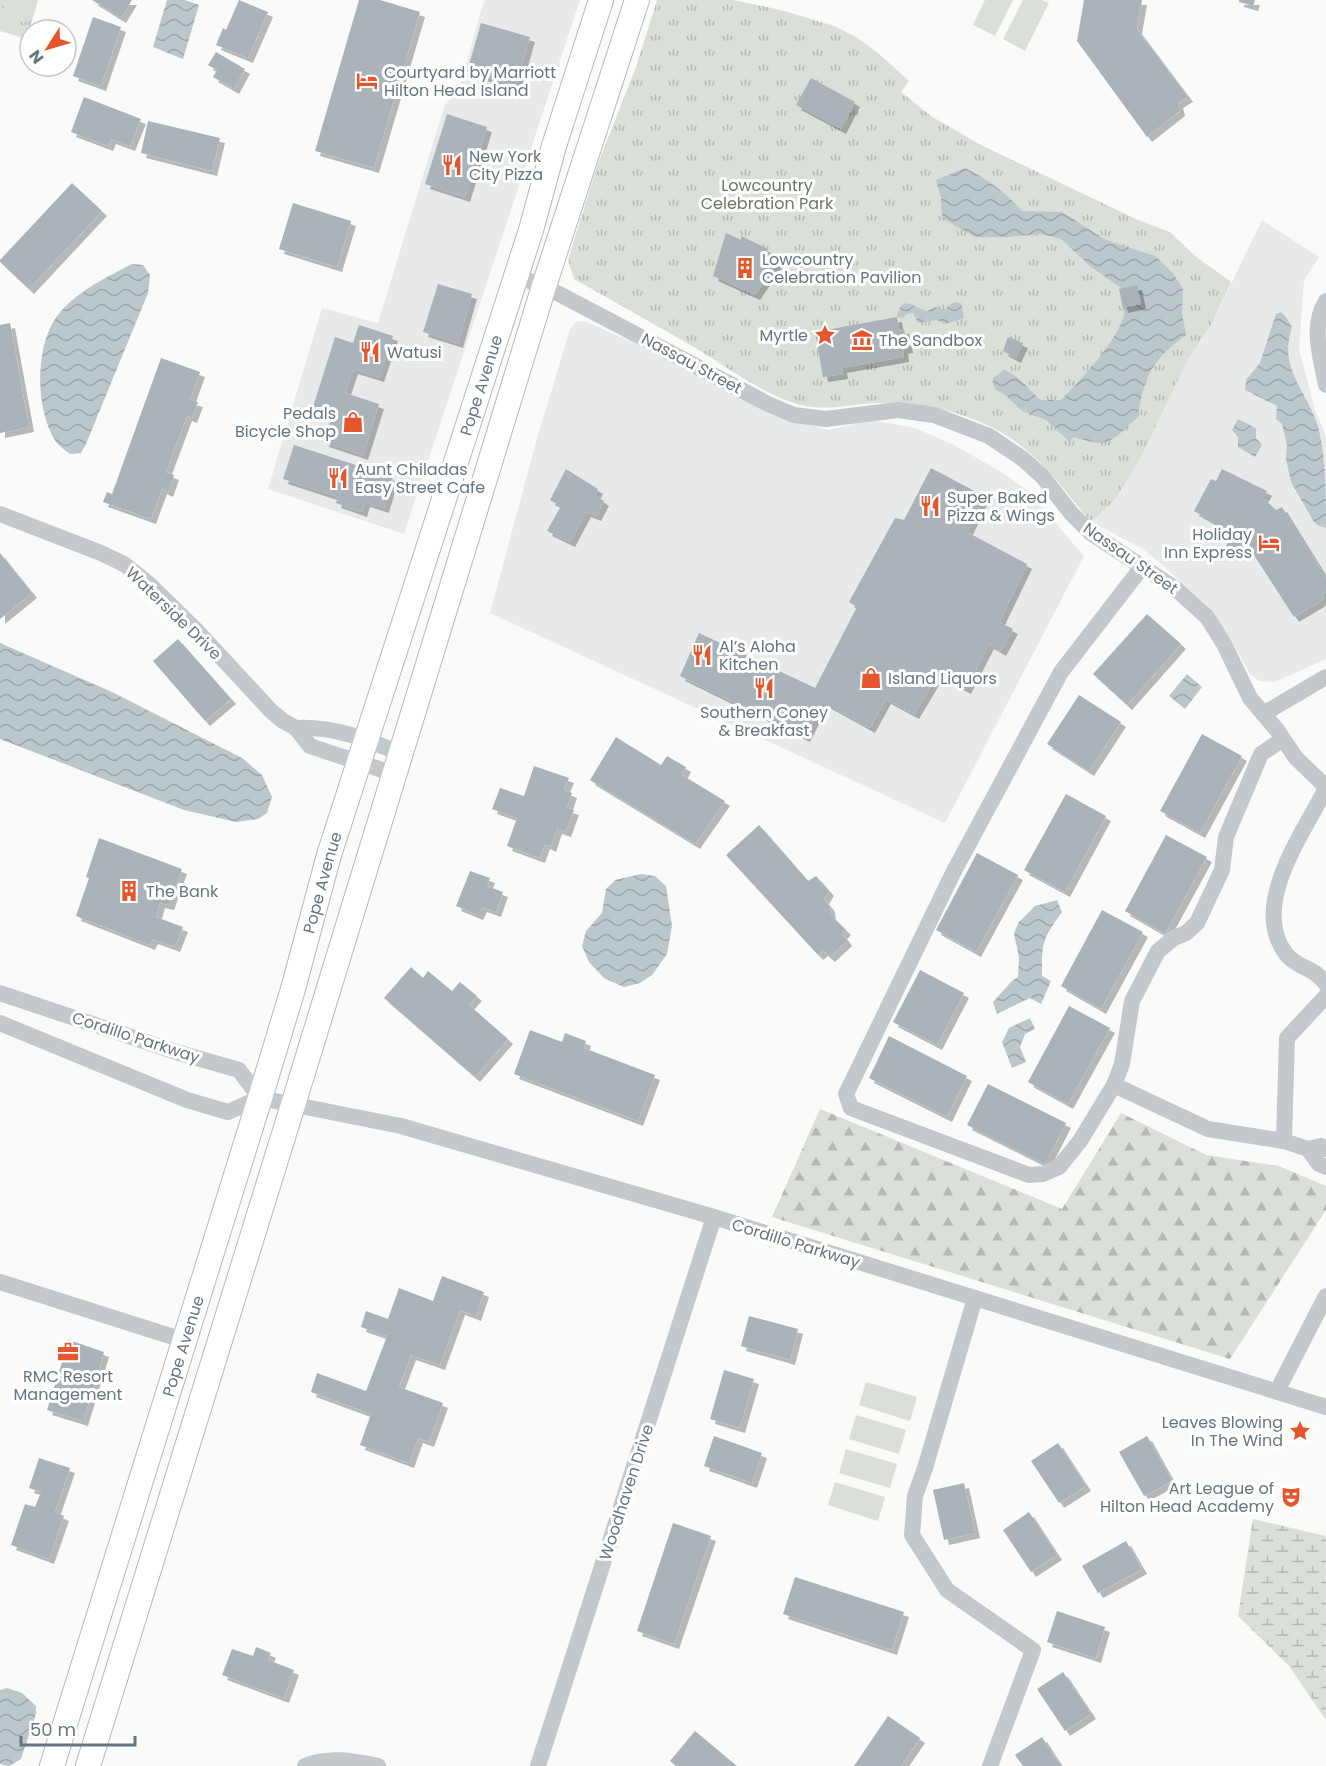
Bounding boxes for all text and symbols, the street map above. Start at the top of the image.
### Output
north arrow [18,18,78,78]
text: N [24,45,49,68]
place label: Courtyard by Marriott Hilton Head Island [384,61,556,102]
hotel icon: Courtyard by Marriott Hilton Head Island [355,69,379,93]
place label: New York City Pizza [469,145,543,186]
restaurant icon: New York City Pizza [440,153,464,177]
park label: Lowcountry Celebration Park [701,174,834,215]
place label: Lowcountry Celebration Pavilion [762,248,922,289]
building icon: Lowcountry Celebration Pavilion [733,256,757,280]
place icon: Myrtle [813,323,837,347]
place label: Myrtle [760,324,808,347]
street label: Nassau Street [637,327,746,400]
museum icon: The Sandbox [850,328,874,352]
place label: The Sandbox [879,329,982,352]
street label: Pope Avenue [454,332,508,439]
restaurant icon: Watusi [358,340,382,364]
place label: Watusi [387,341,442,364]
place label: Pedals Bicycle Shop [235,402,336,443]
shop icon: Pedals Bicycle Shop [341,410,365,434]
place label: Aunt Chiladas Easy Street Cafe [355,458,485,499]
restaurant icon: Aunt Chiladas Easy Street Cafe [326,466,350,490]
place label: Super Baked Pizza & Wings [947,486,1055,527]
restaurant icon: Super Baked Pizza & Wings [918,494,942,518]
street label: Nassau Street [1079,517,1183,600]
place label: Holiday Inn Express [1164,523,1252,564]
hotel icon: Holiday Inn Express [1257,531,1281,555]
street label: Waterside Drive [121,561,227,665]
place label: Al’s Aloha Kitchen [719,635,796,676]
restaurant icon: Al’s Aloha Kitchen [690,643,714,667]
shop icon: Island Liquors [859,666,883,690]
place label: Island Liquors [888,667,997,690]
restaurant icon: Southern Coney & Breakfast [752,676,776,700]
place label: Southern Coney & Breakfast [700,701,828,742]
street label: Pope Avenue [297,829,348,936]
building icon: The Bank [117,879,141,903]
place label: The Bank [146,880,219,903]
street label: Cordillo Parkway [69,1006,203,1069]
street label: Cordillo Parkway [729,1213,863,1274]
street label: Pope Avenue [157,1293,210,1399]
office icon: RMC Resort Management [56,1340,80,1364]
place label: RMC Resort Management [14,1365,123,1406]
place label: Leaves Blowing In The Wind [1162,1411,1283,1452]
place icon: Leaves Blowing In The Wind [1288,1419,1312,1443]
street label: Woodhaven Drive [594,1421,659,1563]
place label: Art League of Hilton Head Academy [1100,1477,1274,1518]
theatre icon: Art League of Hilton Head Academy [1279,1485,1303,1509]
scale bar [21,1709,135,1747]
text: 50 m [30,1717,76,1742]

